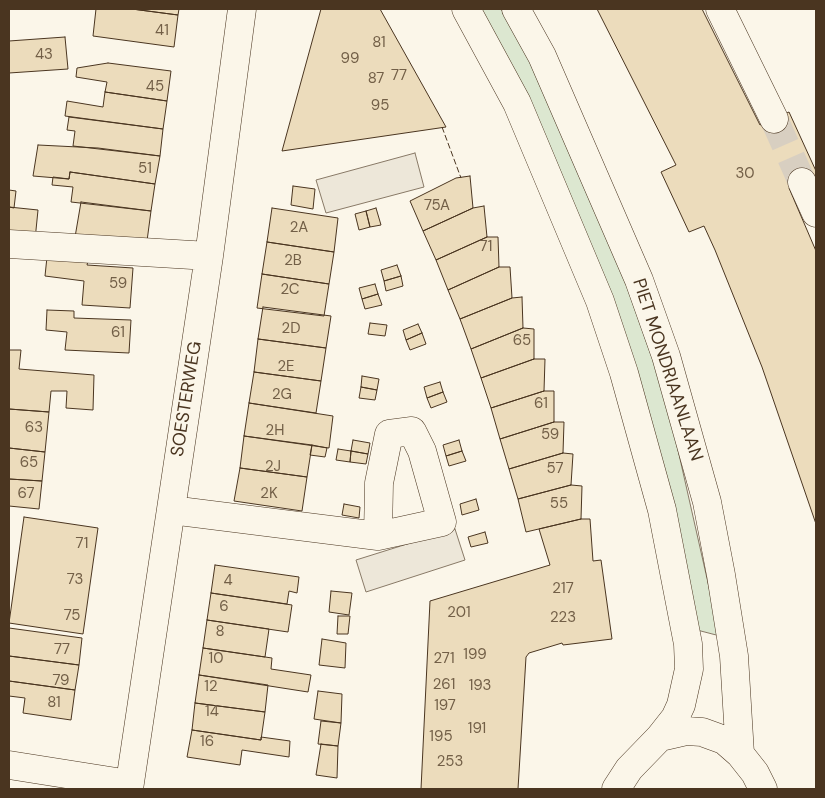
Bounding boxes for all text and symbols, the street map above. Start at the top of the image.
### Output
house number: 41 [155,22,169,40]
house number: 81 [372,34,386,52]
house number: 43 [35,46,53,64]
house number: 99 [341,50,359,68]
house number: 77 [391,67,407,85]
house number: 87 [368,70,384,88]
house number: 45 [146,78,164,96]
house number: 95 [371,97,389,115]
house number: 51 [138,160,152,178]
house number: 30 [735,165,755,183]
house number: 75A [424,197,450,215]
house number: 2A [290,219,308,237]
house number: 71 [480,238,492,256]
house number: 2B [284,252,302,270]
house number: 59 [109,275,127,293]
street label: PIET MONDRIAANLAAN [627,276,707,464]
house number: 2C [280,281,300,299]
house number: 2D [282,320,300,338]
house number: 61 [111,324,125,342]
house number: 65 [513,332,531,350]
street label: SOESTERWEG [167,340,207,458]
house number: 2E [277,358,295,376]
house number: 2G [272,386,292,404]
house number: 61 [534,395,548,413]
house number: 63 [25,419,43,437]
house number: 2H [266,422,284,440]
house number: 59 [541,426,559,444]
house number: 65 [20,454,38,472]
house number: 2J [265,458,281,476]
house number: 57 [547,460,563,478]
house number: 67 [17,485,35,503]
house number: 2K [260,485,278,503]
house number: 55 [550,495,568,513]
house number: 71 [76,535,88,553]
house number: 73 [67,571,83,589]
house number: 4 [223,572,233,590]
house number: 217 [552,580,574,598]
house number: 6 [219,598,229,616]
house number: 201 [447,604,471,622]
house number: 75 [64,607,80,625]
house number: 223 [550,609,576,627]
house number: 8 [215,623,225,641]
house number: 77 [54,641,70,659]
house number: 199 [463,646,487,664]
house number: 10 [209,650,223,668]
house number: 271 [433,650,455,668]
house number: 79 [52,672,70,690]
house number: 261 [433,676,455,694]
house number: 193 [469,677,491,695]
house number: 12 [204,678,218,696]
house number: 81 [47,694,61,712]
house number: 197 [434,697,456,715]
house number: 14 [205,703,219,721]
house number: 191 [468,720,486,738]
house number: 195 [429,728,453,746]
house number: 16 [200,733,214,751]
house number: 253 [437,753,463,771]

